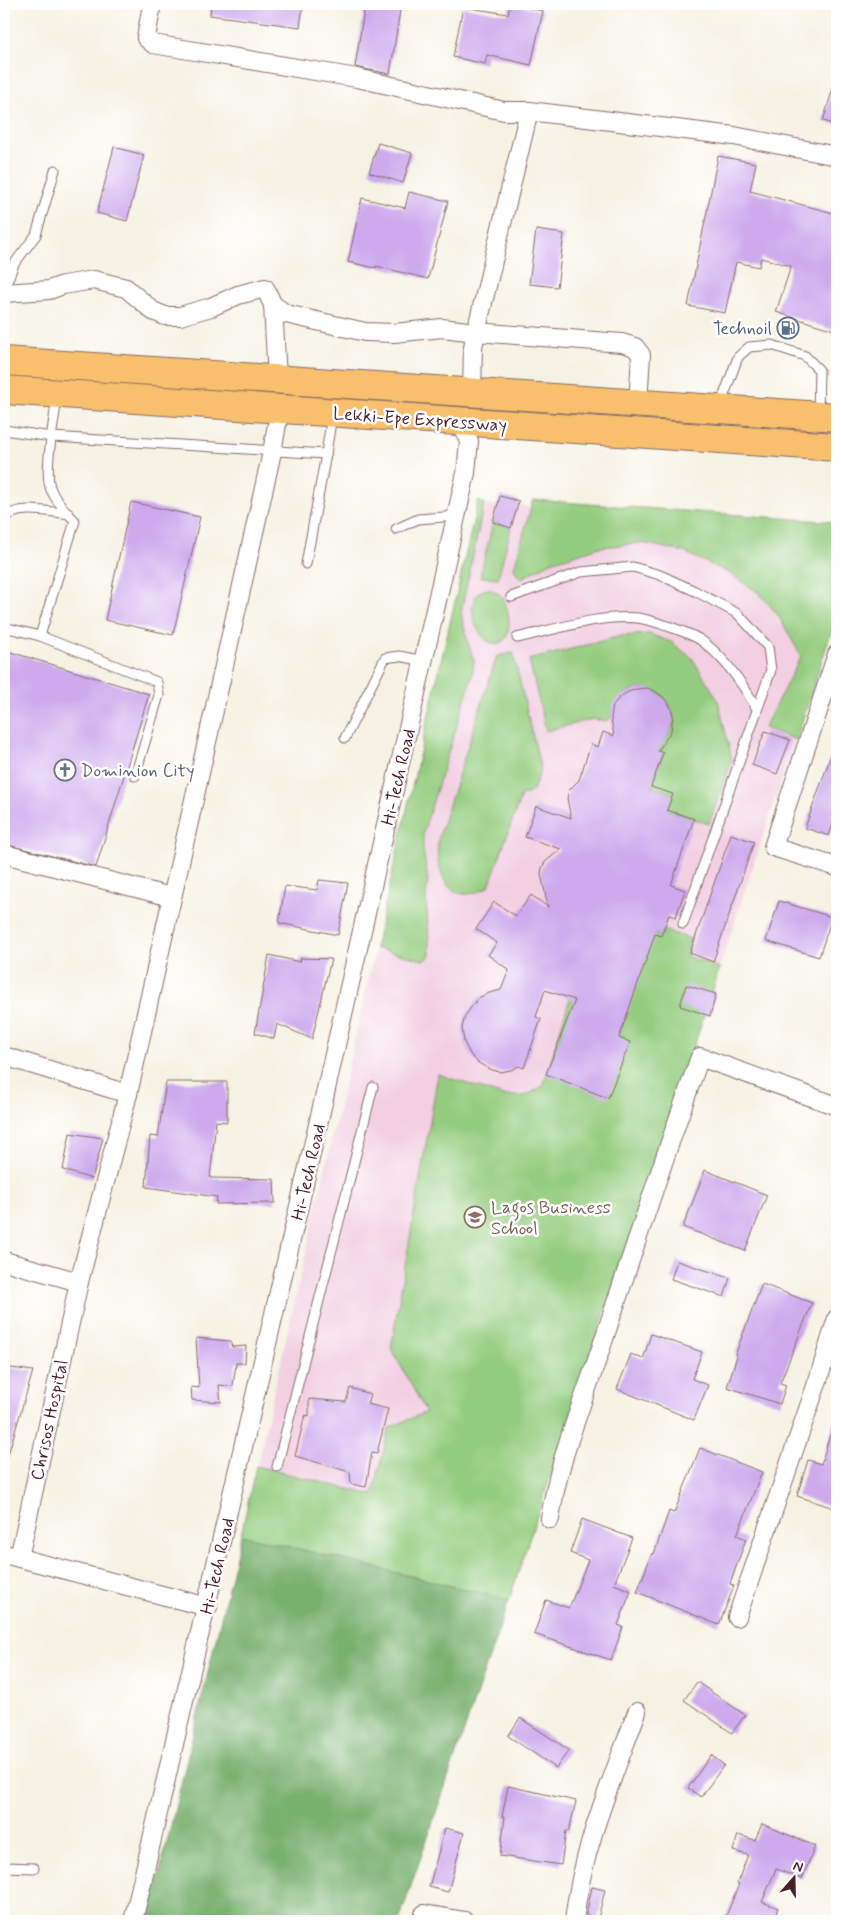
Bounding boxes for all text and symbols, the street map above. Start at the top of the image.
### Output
fuel station icon: Technoil [776,316,800,340]
place label: Technoil [713,317,772,341]
street label: Lekki-Epe Expressway [332,402,508,438]
street label: Hi-Tech Road [376,727,422,828]
church icon: Dominion City [53,758,77,782]
place label: Dominion City [81,759,194,783]
street label: Hi-Tech Road [286,1122,332,1223]
place label: Lagos Business School [491,1196,611,1241]
school or university icon: Lagos Business School [463,1205,487,1229]
street label: Chrisos Hospital [25,1358,74,1483]
street label: Hi-Tech Road [195,1516,241,1617]
north arrow [768,1852,818,1902]
text: N [791,1857,806,1877]

